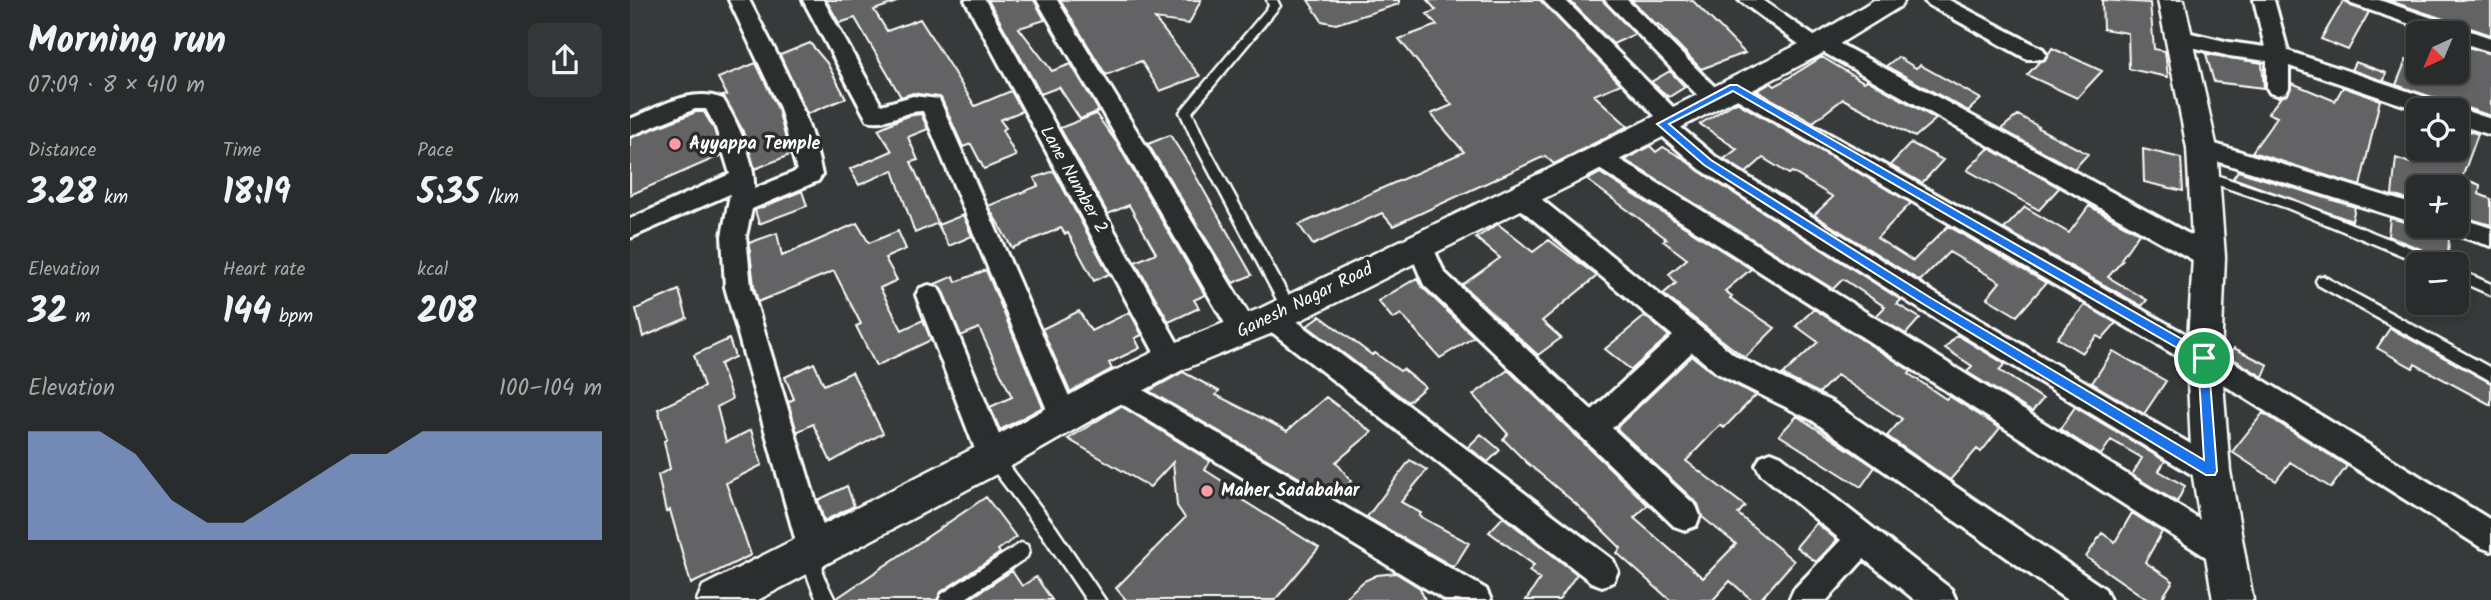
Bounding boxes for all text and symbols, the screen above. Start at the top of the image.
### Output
text: Morning run [28,12,226,72]
north arrow [2406,21,2469,84]
map controls [2406,21,2469,315]
button: share [528,23,602,97]
text: 07:09 · 8 × 410 m [28,68,205,104]
button: locate [2406,98,2469,161]
street label: Lane Number 2 [1031,121,1115,239]
place label: Ayyappa Temple [689,130,821,159]
text: Distance [28,136,96,166]
text: Time [223,136,261,166]
text: Pace [417,136,454,166]
marker: Ayyappa Temple [667,136,683,152]
text: 3.28 [28,166,97,222]
text: 18:19 [223,166,291,222]
text: 5:35 [417,166,481,222]
button: + [2406,175,2469,238]
text: km [97,183,128,213]
text: /km [481,183,519,213]
button: − [2406,252,2469,315]
text: Elevation [28,255,100,285]
text: Heart rate [223,255,305,285]
text: kcal [417,255,448,285]
street label: Ganesh Nagar Road [1232,255,1379,347]
text: 32 [28,285,68,341]
text: 144 [223,285,271,341]
text: 208 [417,285,476,341]
text: m [68,302,90,332]
text: bpm [271,302,313,332]
pin [2174,328,2234,388]
icon: arrive [2185,339,2223,377]
text: Elevation [28,371,115,407]
text: 100–104 m [499,371,602,407]
place label: Maher Sadabahar [1221,477,1361,506]
marker: Maher Sadabahar [1199,483,1215,499]

